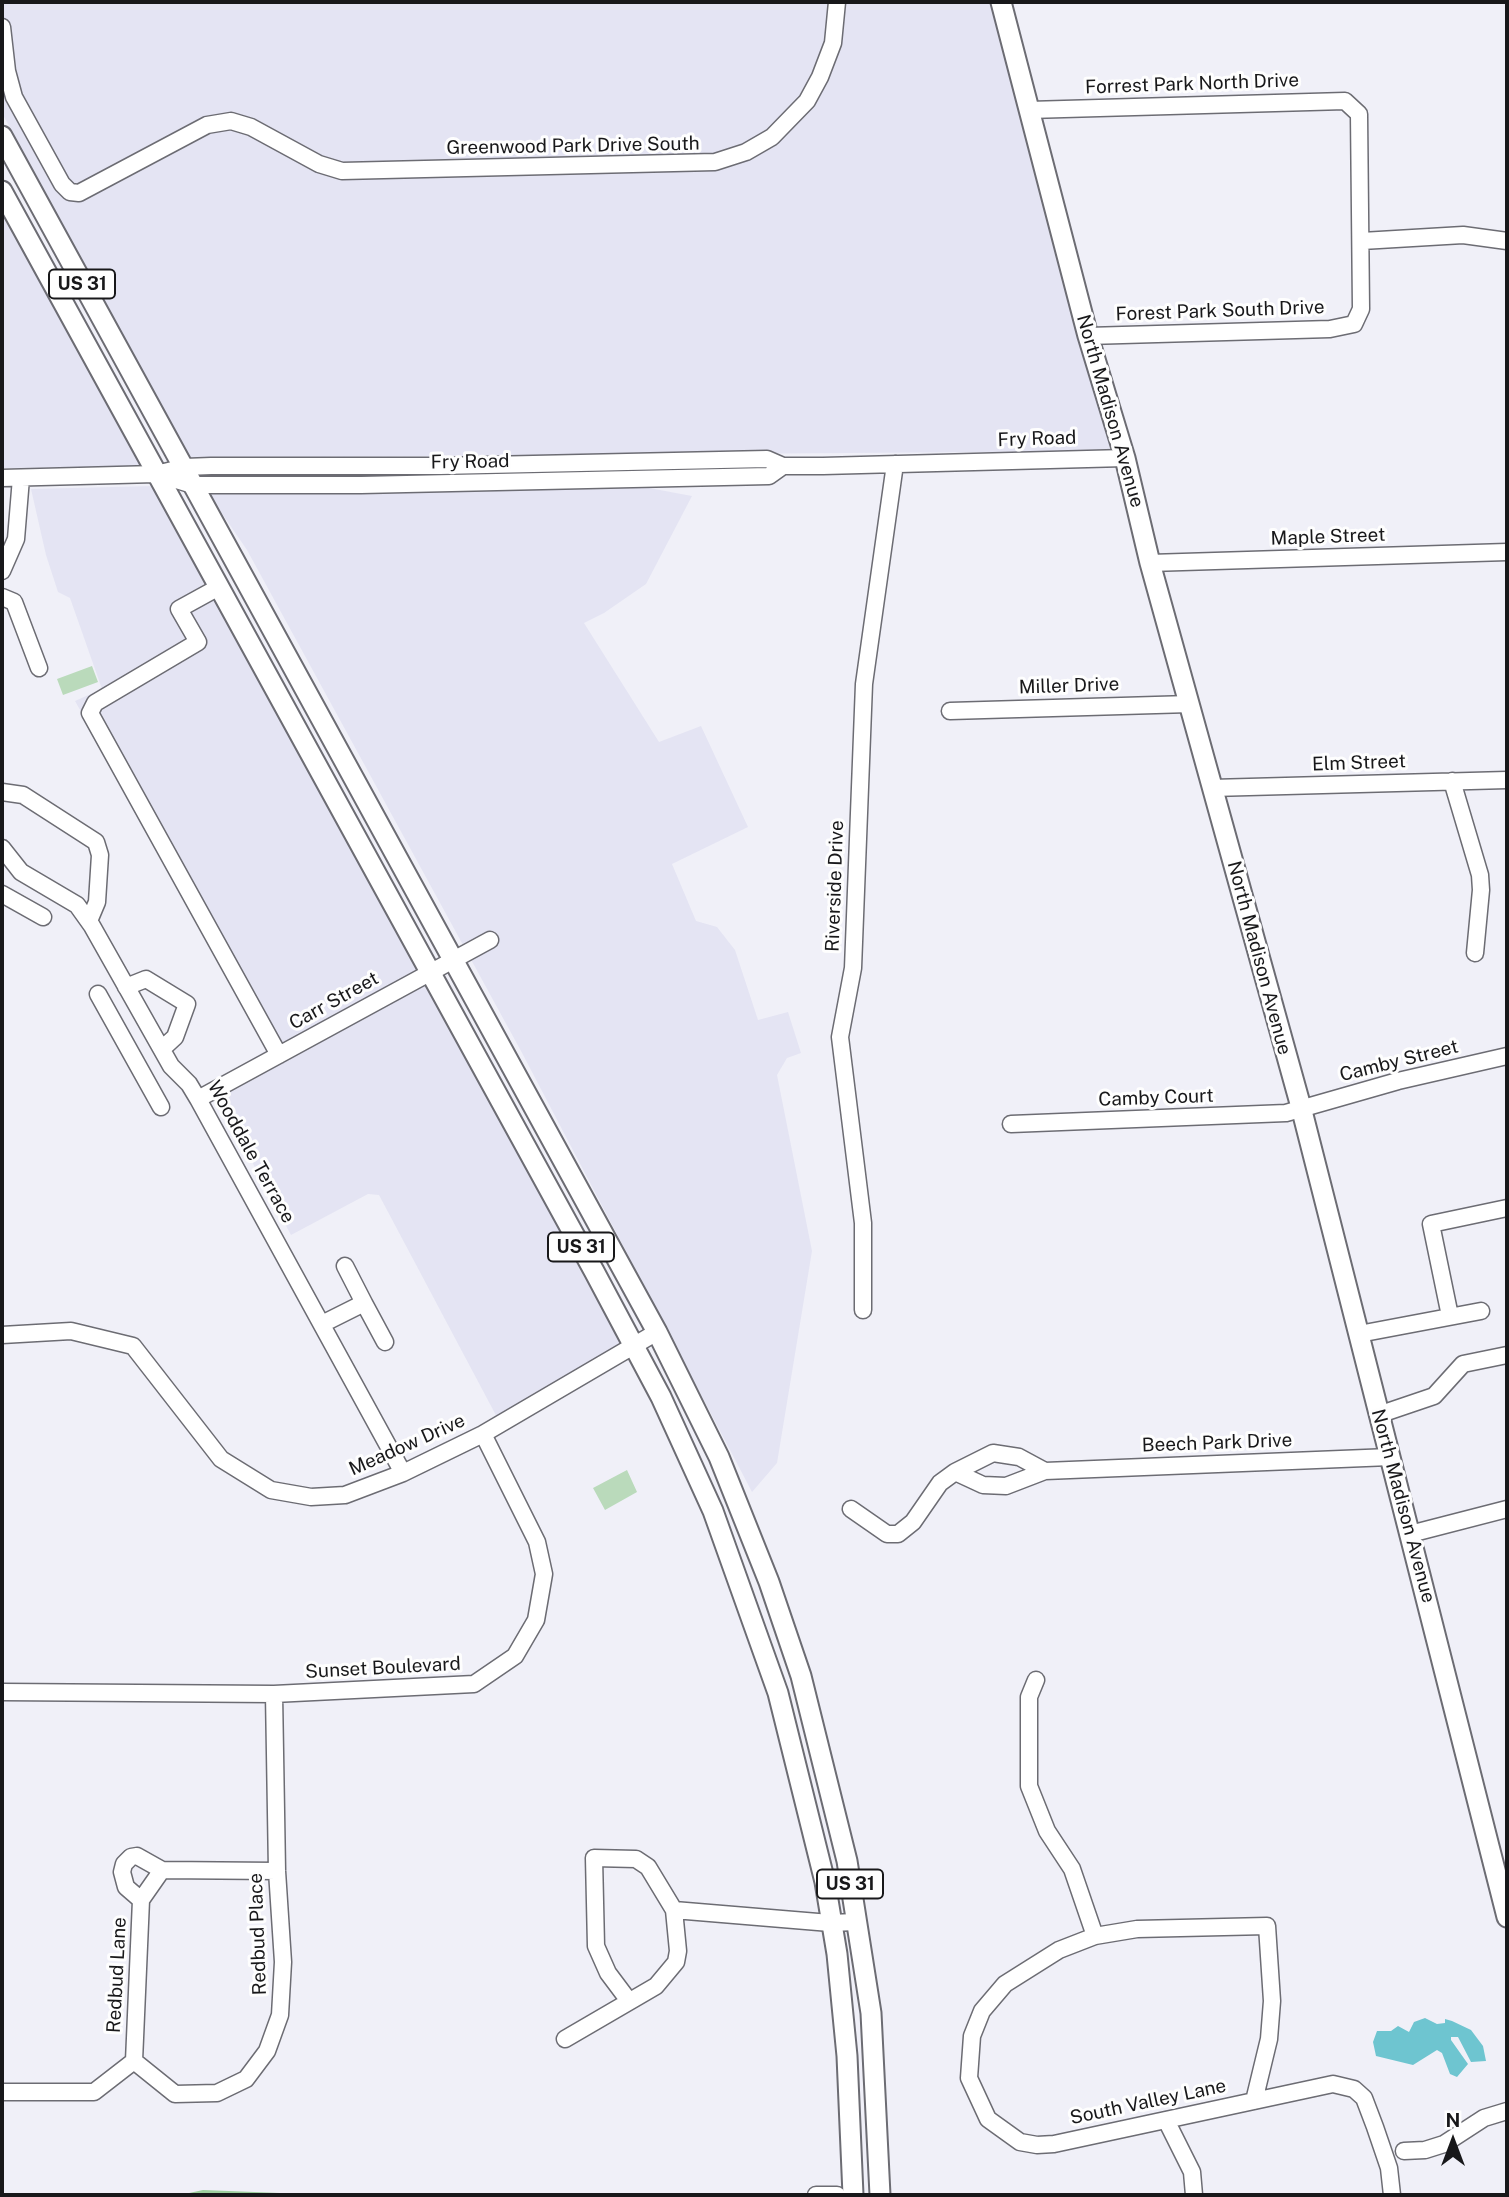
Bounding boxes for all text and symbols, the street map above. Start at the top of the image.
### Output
street label: Forrest Park North Drive [1085,69,1299,99]
street label: Greenwood Park Drive South [446,132,700,160]
road number: US 31 [49,270,115,298]
street label: Forest Park South Drive [1115,296,1325,326]
street label: North Madison Avenue [1072,312,1148,510]
street label: Fry Road [997,426,1077,452]
street label: Fry Road [430,450,510,474]
street label: Maple Street [1270,524,1386,550]
street label: Miller Drive [1018,673,1120,699]
street label: Elm Street [1312,750,1406,776]
street label: Riverside Drive [821,820,849,952]
street label: North Madison Avenue [1222,859,1296,1057]
street label: Carr Street [285,967,383,1035]
street label: Camby Street [1337,1035,1461,1087]
street label: Wooddale Terrace [202,1077,300,1227]
street label: Camby Court [1098,1085,1214,1111]
road number: US 31 [548,1232,614,1262]
street label: North Madison Avenue [1366,1407,1440,1605]
street label: Meadow Drive [345,1409,469,1481]
street label: Beech Park Drive [1141,1429,1293,1457]
street label: Sunset Boulevard [305,1653,461,1683]
road number: US 31 [817,1870,883,1898]
street label: Redbud Place [244,1872,272,1996]
street label: Redbud Lane [103,1917,131,2033]
street label: South Valley Lane [1068,2074,1228,2130]
north arrow [1418,2106,1488,2176]
text: N [1446,2109,1460,2131]

